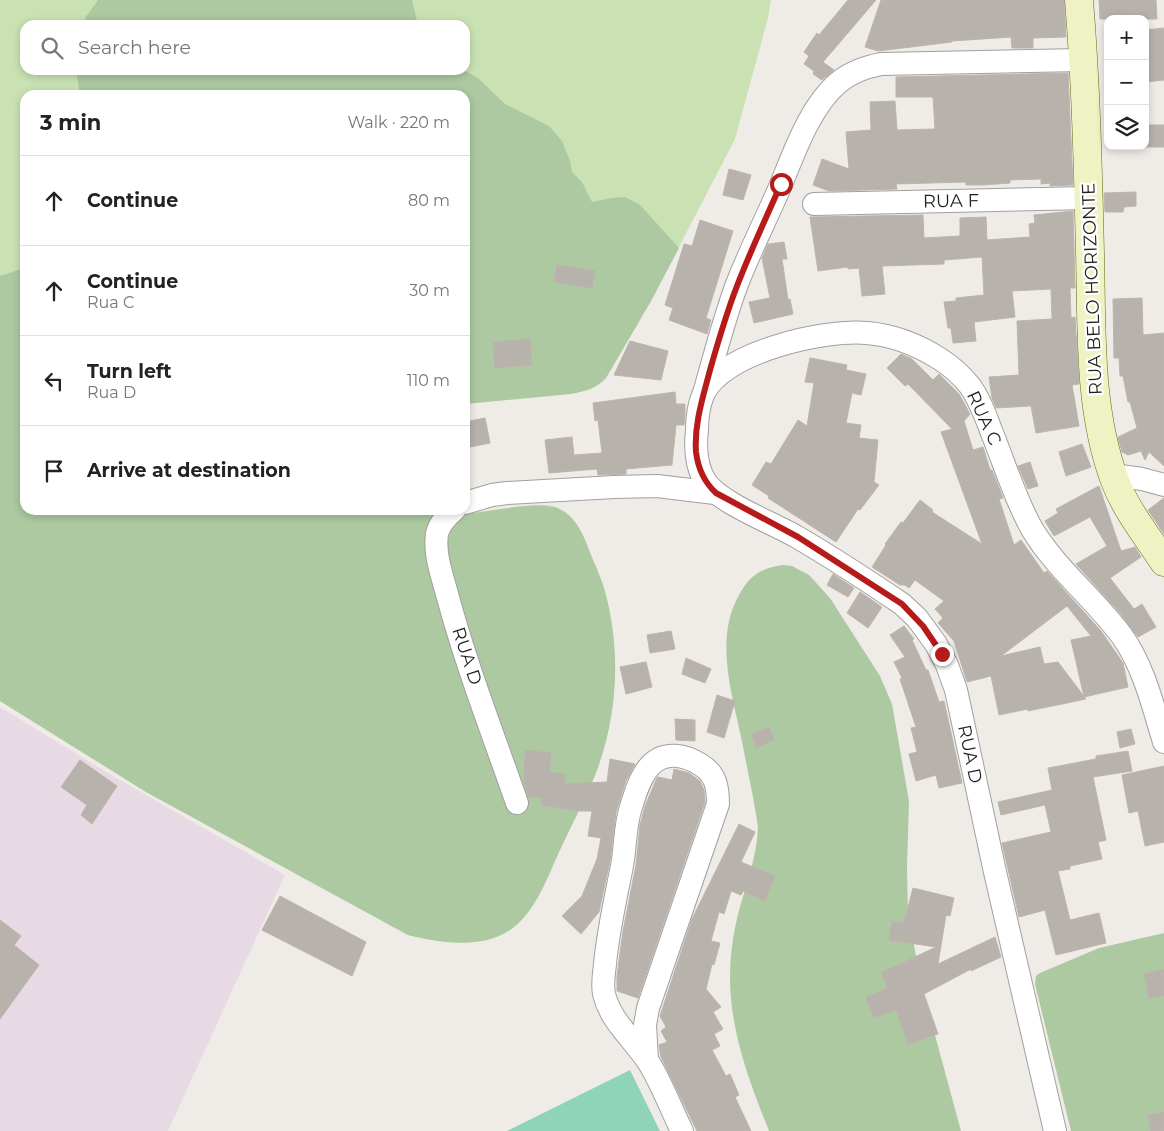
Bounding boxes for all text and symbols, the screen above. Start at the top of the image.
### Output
map controls [1104,15,1149,150]
button: + [1104,15,1149,60]
search box [20,20,470,75]
icon: search [38,34,66,62]
text: Search here [78,36,191,59]
button: − [1104,60,1149,105]
button: layers [1104,105,1149,150]
text: 3 min [40,110,101,135]
text: Walk · 220 m [347,113,450,132]
route start [770,173,793,196]
street label: RUA BELO HORIZONTE [1077,183,1107,395]
icon: ahead [40,187,68,215]
text: Continue [87,189,178,212]
street label: RUA F [923,190,979,212]
text: 80 m [408,191,450,210]
text: Continue [87,270,178,293]
icon: ahead [40,277,68,305]
text: 30 m [409,281,450,300]
text: Rua C [87,293,134,312]
text: Turn left [87,360,172,383]
icon: left [40,367,68,395]
text: 110 m [407,371,450,390]
text: Rua D [87,383,136,402]
street label: RUA C [962,387,1006,449]
icon: arrive [40,457,68,485]
text: Arrive at destination [87,459,291,482]
street label: RUA D [447,624,487,688]
route end [931,643,954,666]
street label: RUA D [953,723,987,785]

